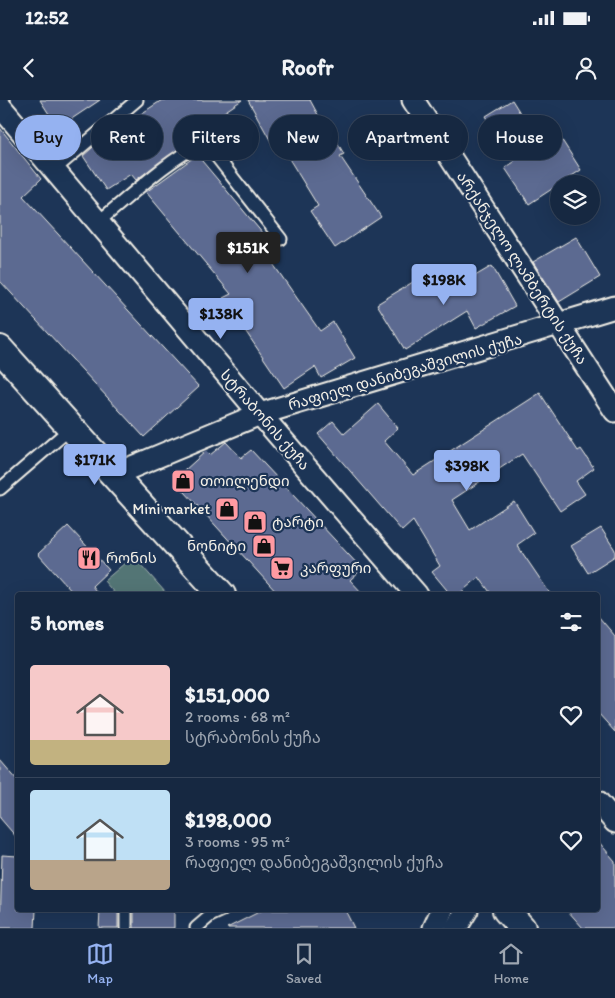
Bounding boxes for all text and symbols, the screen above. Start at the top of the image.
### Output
text: 12:52 [25,6,68,29]
icon: back [15,54,43,82]
text: Roofr [281,54,334,81]
icon: person [572,54,600,82]
chip: Buy [15,115,81,160]
chip: Rent [91,115,163,160]
chip: Filters [173,115,259,160]
chip: New [269,115,338,160]
chip: Apartment [348,115,468,160]
chip: House [478,115,562,160]
street label: არქანჯელო ლამბერტის ქუჩა [453,168,591,368]
map controls [550,175,600,225]
button: layers [550,175,600,225]
pin: $151K [213,232,283,274]
text: $151K [227,238,269,257]
pin: $198K [409,264,479,306]
text: $198K [423,270,465,289]
pin: $138K [186,298,256,340]
text: $138K [199,304,243,323]
street label: რაფიელ დანიბეგაშვილის ქუჩა [286,330,524,414]
street label: სტრაბონის ქუჩა [216,366,314,474]
pin: $171K [60,444,130,486]
text: $171K [74,450,116,469]
pin: $398K [432,450,502,492]
text: $398K [445,456,489,475]
shop icon: თოილენდი [170,468,196,494]
place label: თოილენდი [200,472,290,490]
shop icon: Mini market [214,496,240,522]
place label: Mini market [132,500,210,518]
shop icon: ტარტი [242,509,268,535]
place label: ტარტი [272,513,324,531]
shop icon: ნონიტი [251,533,277,559]
place label: ნონიტი [187,537,246,555]
restaurant icon: რონის [76,545,102,571]
place label: რონის [106,549,157,567]
supermarket icon: კარფური [269,555,295,581]
place label: კარფური [300,559,371,577]
icon: filters [557,608,585,636]
text: 5 homes [30,610,104,635]
text: $151,000 [185,682,270,707]
icon: home [70,685,130,745]
icon: heart [557,701,585,729]
text: 2 rooms · 68 m² [185,707,290,726]
text: სტრაბონის ქუჩა [185,728,321,747]
text: $198,000 [185,807,272,832]
icon: home [70,810,130,870]
icon: heart [557,826,585,854]
text: 3 rooms · 95 m² [185,832,290,851]
text: რაფიელ დანიბეგაშვილის ქუჩა [185,853,443,872]
tab: Map [86,940,114,987]
tab: Saved [286,940,322,987]
tab: Home [494,940,529,987]

